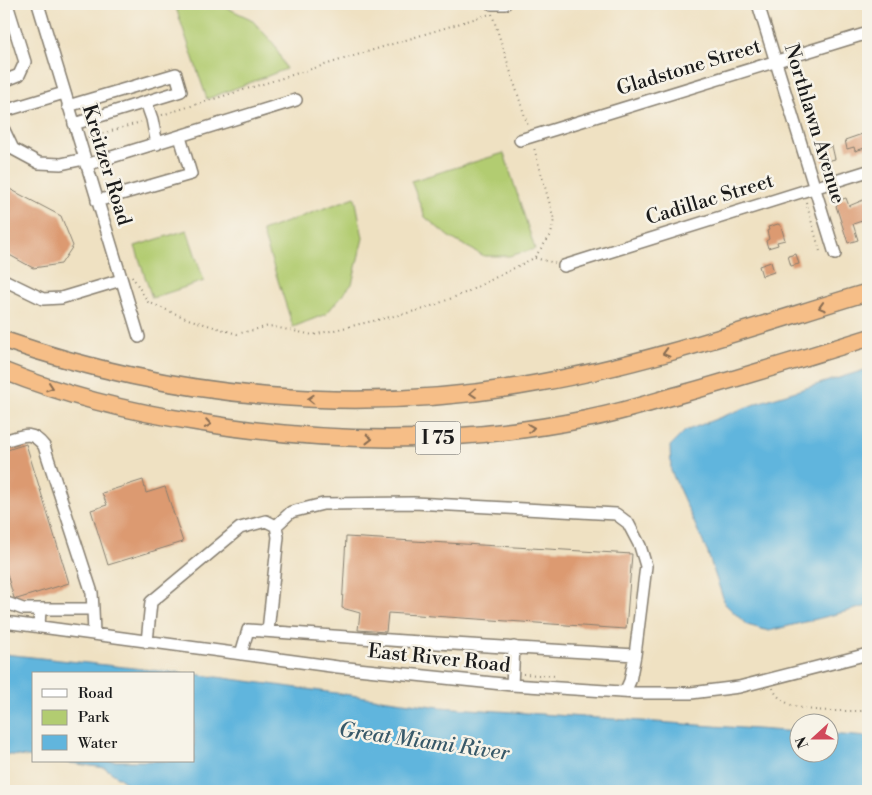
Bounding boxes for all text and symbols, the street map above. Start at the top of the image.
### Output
street label: Gladstone Street [614,34,764,102]
street label: Northlawn Avenue [778,41,850,207]
street label: Kreitzer Road [76,101,136,229]
street label: Cadillac Street [643,169,777,231]
one-way arrow [818,301,826,311]
one-way arrow [661,347,670,358]
one-way arrow [45,381,53,391]
one-way arrow [468,387,476,398]
one-way arrow [306,394,314,404]
one-way arrow [203,419,212,429]
road number: I 75 [416,422,460,454]
one-way arrow [528,423,536,434]
one-way arrow [366,434,374,444]
street label: East River Road [366,639,512,679]
legend [32,672,195,762]
text: Road [78,684,113,703]
text: Park [78,708,110,727]
north arrow [790,712,840,762]
water label: Great Miami River [337,717,512,767]
text: Water [77,734,118,753]
text: N [792,734,813,751]

